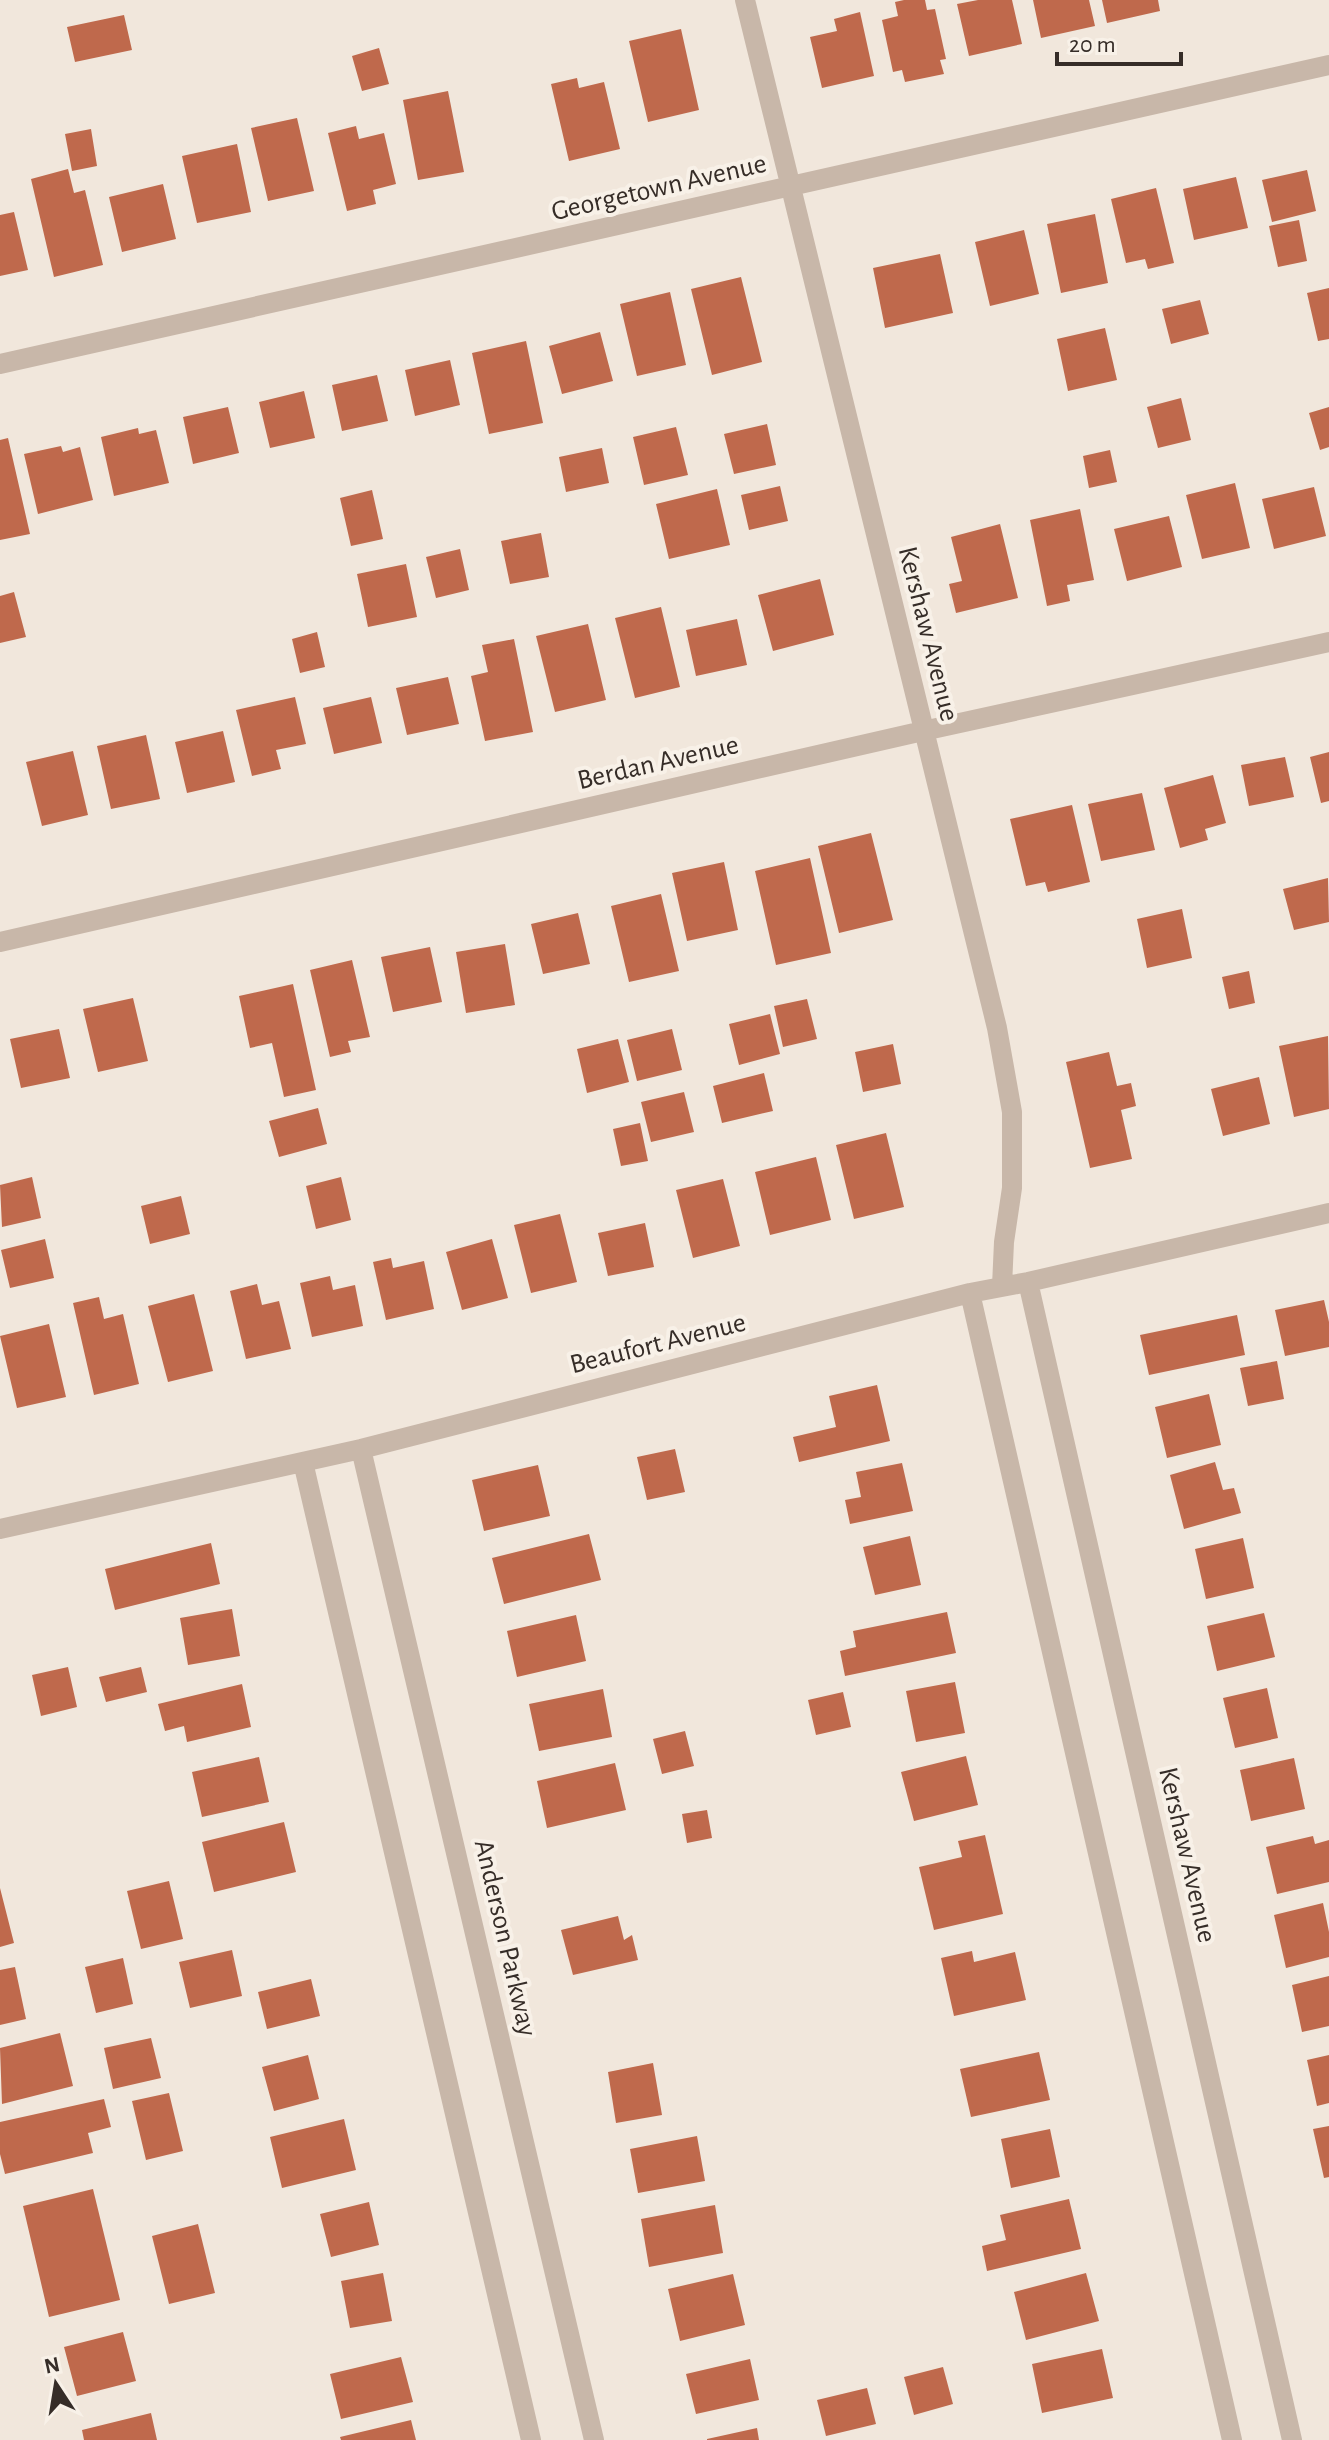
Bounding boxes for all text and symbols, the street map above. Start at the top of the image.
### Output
scale bar [1057,16,1181,66]
text: 20 m [1069,33,1116,57]
street label: Georgetown Avenue [549,150,769,226]
street label: Kershaw Avenue [893,544,963,724]
street label: Berdan Avenue [575,731,741,795]
street label: Beaufort Avenue [567,1309,749,1379]
street label: Kershaw Avenue [1153,1765,1221,1945]
street label: Anderson Parkway [469,1837,541,2039]
north arrow [16,2344,96,2424]
text: N [42,2353,62,2378]

